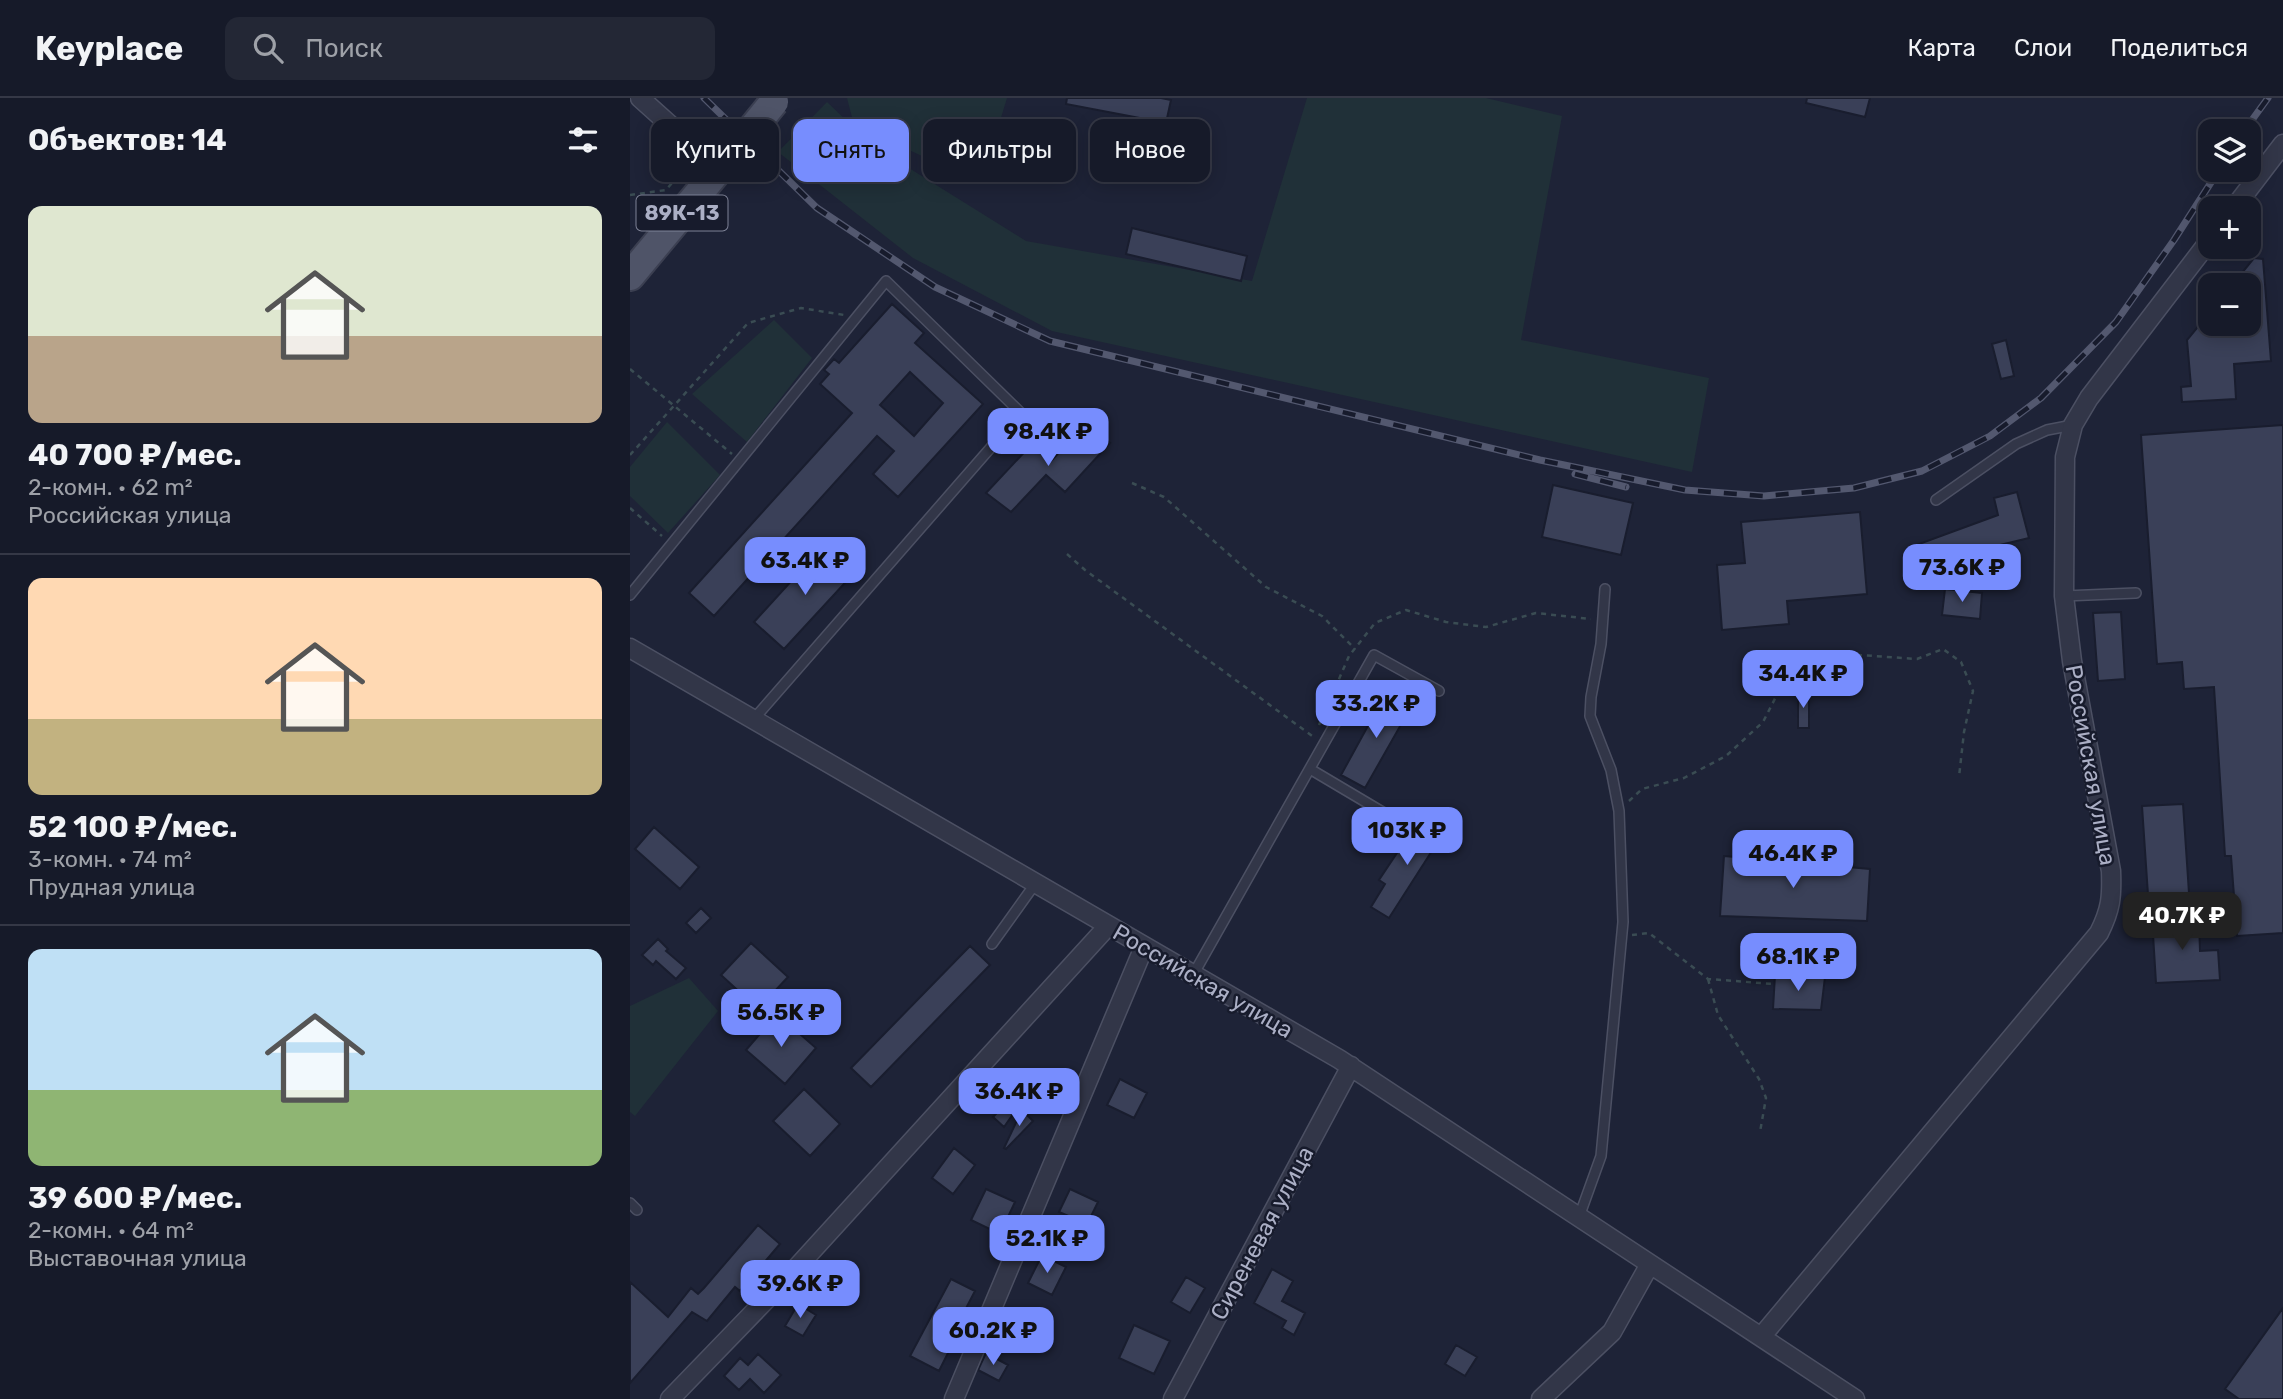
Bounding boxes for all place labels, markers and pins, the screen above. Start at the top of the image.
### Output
pin: 98.4K ₽ [983,408,1113,468]
pin: 63.4K ₽ [740,538,870,597]
pin: 73.6K ₽ [1897,545,2027,604]
pin: 34.4K ₽ [1738,650,1868,710]
pin: 33.2K ₽ [1311,680,1441,740]
pin: 103K ₽ [1350,808,1464,867]
pin: 46.4K ₽ [1728,830,1858,890]
pin: 40.7K ₽ [2117,892,2247,952]
pin: 68.1K ₽ [1733,934,1863,993]
pin: 56.5K ₽ [716,990,846,1049]
pin: 36.4K ₽ [954,1068,1084,1128]
pin: 52.1K ₽ [982,1216,1112,1275]
pin: 39.6K ₽ [735,1260,865,1320]
pin: 60.2K ₽ [928,1308,1058,1367]

